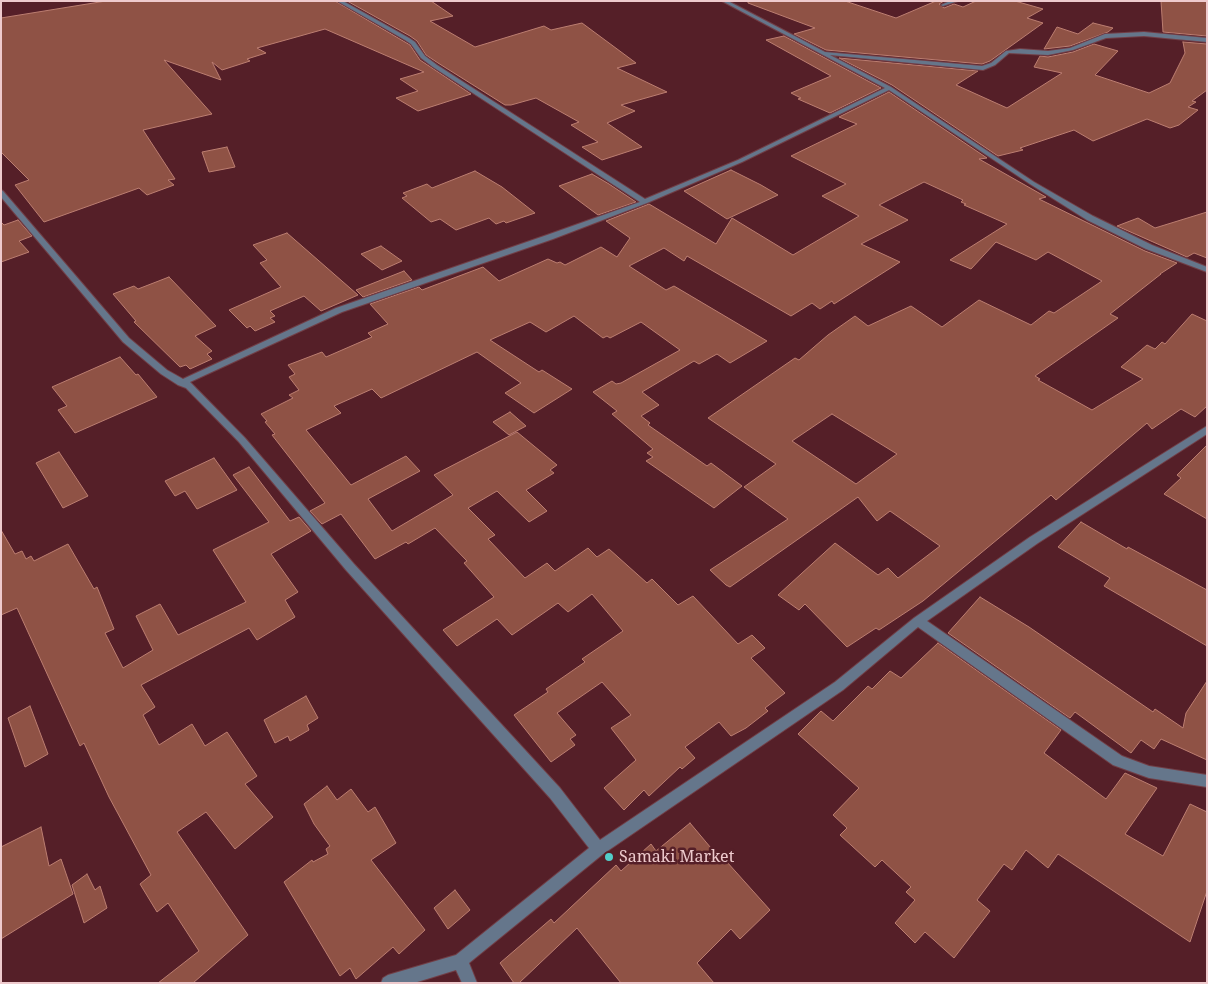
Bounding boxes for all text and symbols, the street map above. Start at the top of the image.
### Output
place label: Samaki Market [619,847,734,867]
marker: Samaki Market [603,851,615,863]

